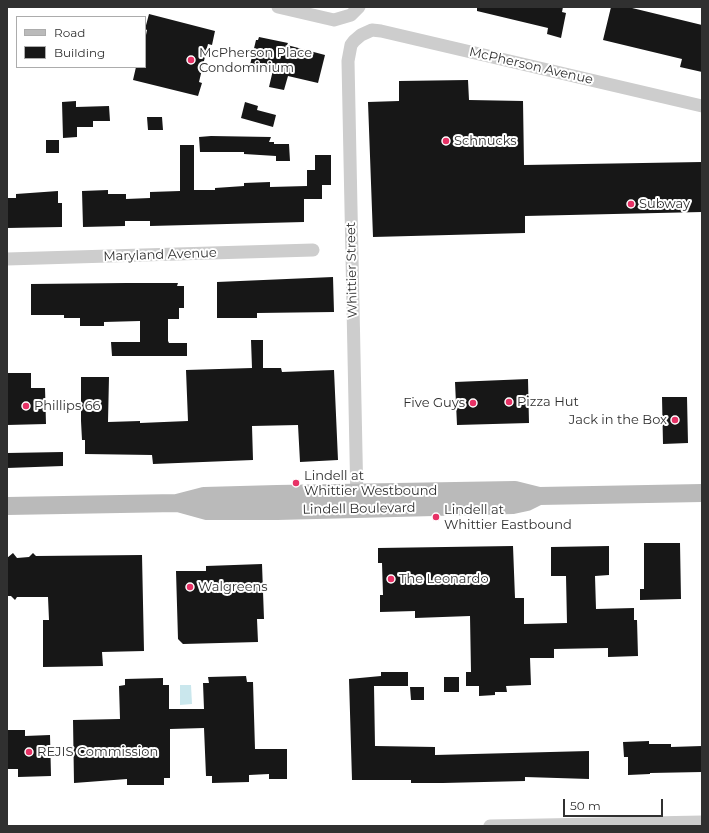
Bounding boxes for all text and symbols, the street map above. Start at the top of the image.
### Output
legend [16,16,146,68]
text: Road [54,25,85,40]
street label: McPherson Avenue [468,44,594,88]
text: Building [54,45,105,60]
place label: McPherson Place Condominium [199,45,312,76]
marker: McPherson Place Condominium [186,55,196,65]
place label: Schnucks [454,133,517,149]
marker: Schnucks [441,136,451,146]
place label: Subway [639,196,690,212]
marker: Subway [626,199,636,209]
street label: Whittier Street [343,222,361,318]
street label: Maryland Avenue [103,245,217,265]
place label: Pizza Hut [517,394,579,410]
place label: Five Guys [403,395,465,411]
marker: Pizza Hut [504,397,514,407]
place label: Phillips 66 [34,398,101,414]
marker: Five Guys [468,398,478,408]
marker: Phillips 66 [21,401,31,411]
place label: Jack in the Box [569,412,667,428]
marker: Jack in the Box [670,415,680,425]
place label: Lindell at Whittier Westbound [304,468,437,499]
marker: Lindell at Whittier Westbound [291,478,301,488]
street label: Lindell Boulevard [302,500,416,518]
place label: Lindell at Whittier Eastbound [444,502,572,533]
marker: Lindell at Whittier Eastbound [431,512,441,522]
place label: The Leonardo [399,571,489,587]
marker: The Leonardo [386,574,396,584]
place label: Walgreens [198,579,268,595]
marker: Walgreens [185,582,195,592]
place label: REJIS Commission [37,744,158,760]
marker: REJIS Commission [24,747,34,757]
scale bar [565,791,665,817]
text: 50 m [570,798,601,813]

